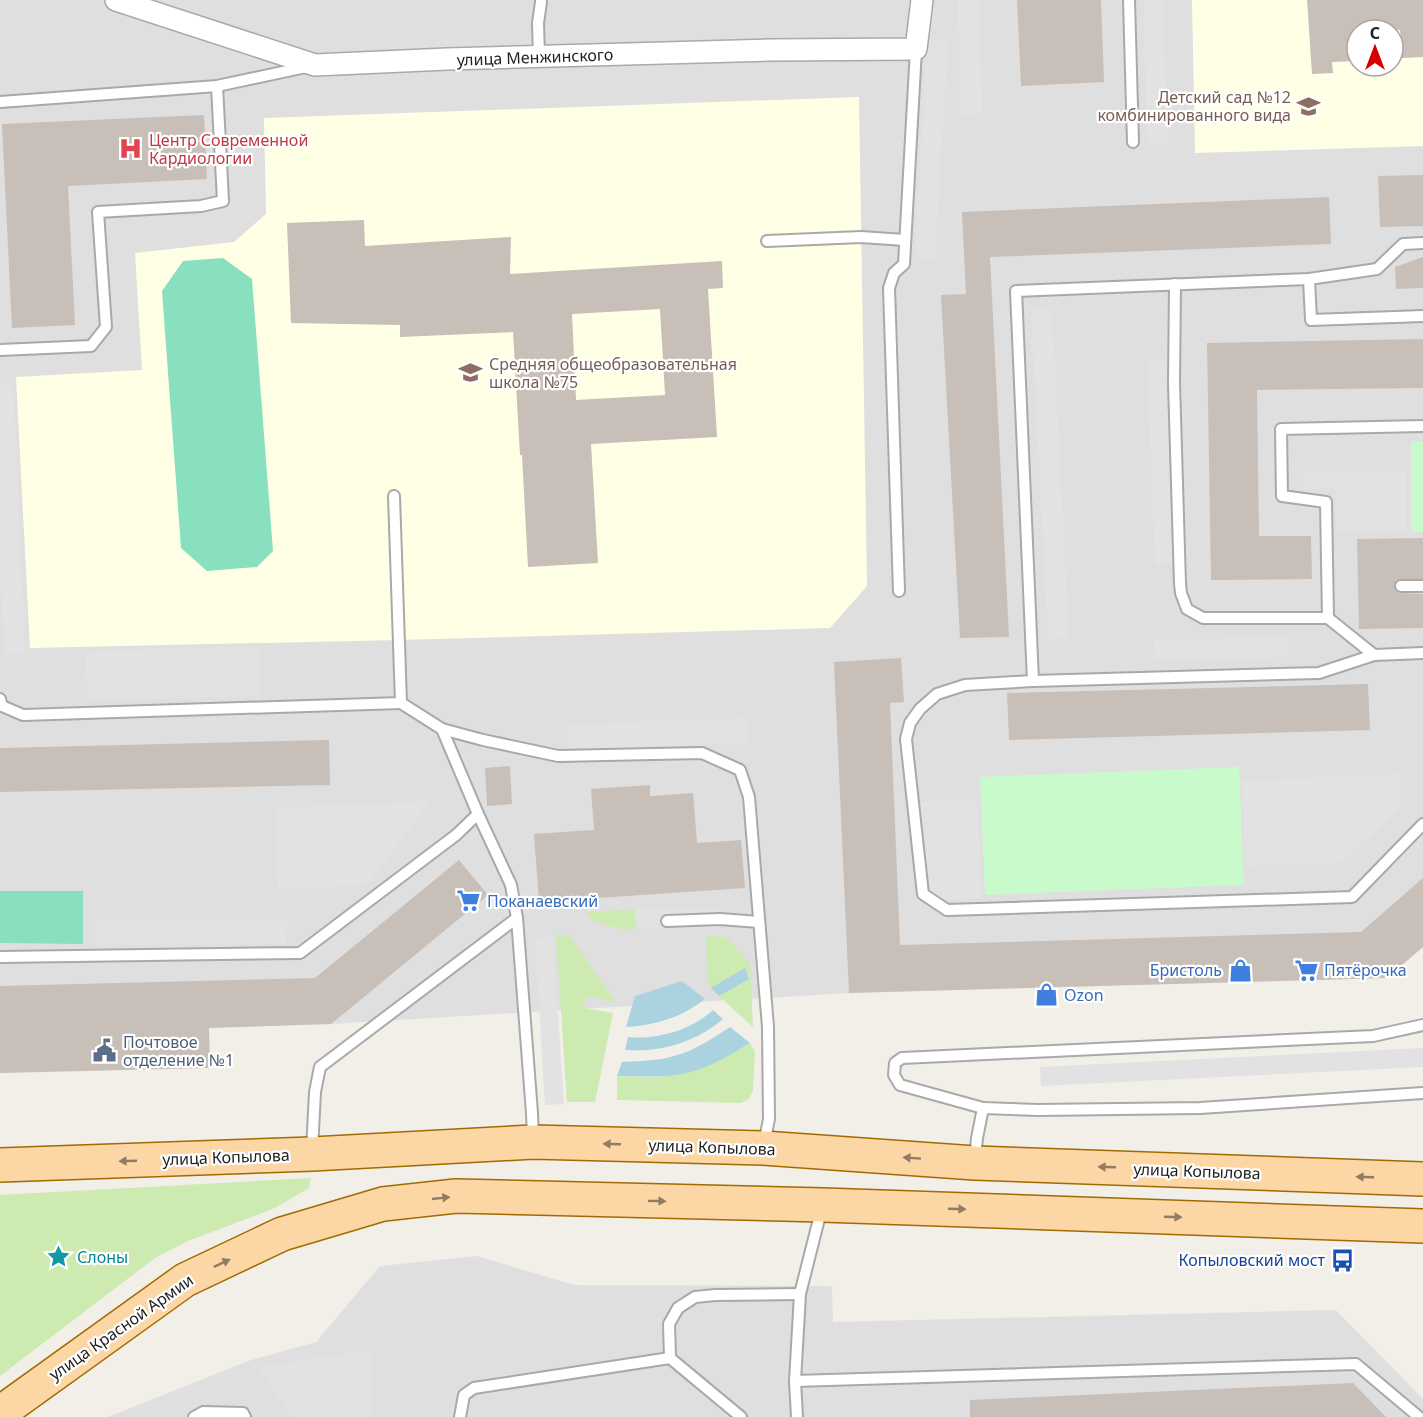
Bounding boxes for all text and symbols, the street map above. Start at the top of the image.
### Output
north arrow [1345,18,1405,78]
text: С [1370,22,1380,44]
street label: улица Менжинского [456,43,614,71]
place label: Детский сад №12 комбинированного вида [1097,86,1291,126]
school or university icon: Детский сад №12 комбинированного вида [1296,93,1322,119]
place label: Центр Современной Кардиологии [149,129,308,169]
hospital icon: Центр Современной Кардиологии [118,136,144,162]
place label: Средняя общеобразовательная школа №75 [489,353,737,393]
school or university icon: Средняя общеобразовательная школа №75 [458,360,484,386]
supermarket icon: Поканаевский [456,888,482,914]
place label: Поканаевский [487,890,598,912]
shop icon: Бристоль [1227,957,1253,983]
supermarket icon: Пятёрочка [1293,957,1319,983]
place label: Бристоль [1150,959,1222,981]
place label: Пятёрочка [1324,959,1407,981]
shop icon: Ozon [1033,982,1059,1008]
place label: Ozon [1064,984,1104,1006]
place label: Почтовое отделение №1 [123,1031,234,1071]
public building icon: Почтовое отделение №1 [92,1038,118,1064]
street label: улица Копылова [648,1134,776,1160]
one-way arrow [603,1139,622,1149]
street label: улица Копылова [162,1144,290,1170]
one-way arrow [902,1154,921,1163]
one-way arrow [118,1156,137,1165]
street label: улица Копылова [1133,1158,1261,1184]
one-way arrow [1097,1163,1116,1172]
one-way arrow [1355,1172,1374,1182]
one-way arrow [432,1193,451,1203]
one-way arrow [648,1196,667,1206]
one-way arrow [948,1205,967,1214]
one-way arrow [1163,1212,1182,1221]
place icon: Слоны [46,1244,72,1270]
place label: Слоны [77,1246,128,1268]
bus stop icon: Копыловский мост [1330,1247,1356,1273]
place label: Копыловский мост [1179,1249,1326,1271]
one-way arrow [213,1258,230,1267]
street label: улица Красной Армии [44,1269,198,1385]

